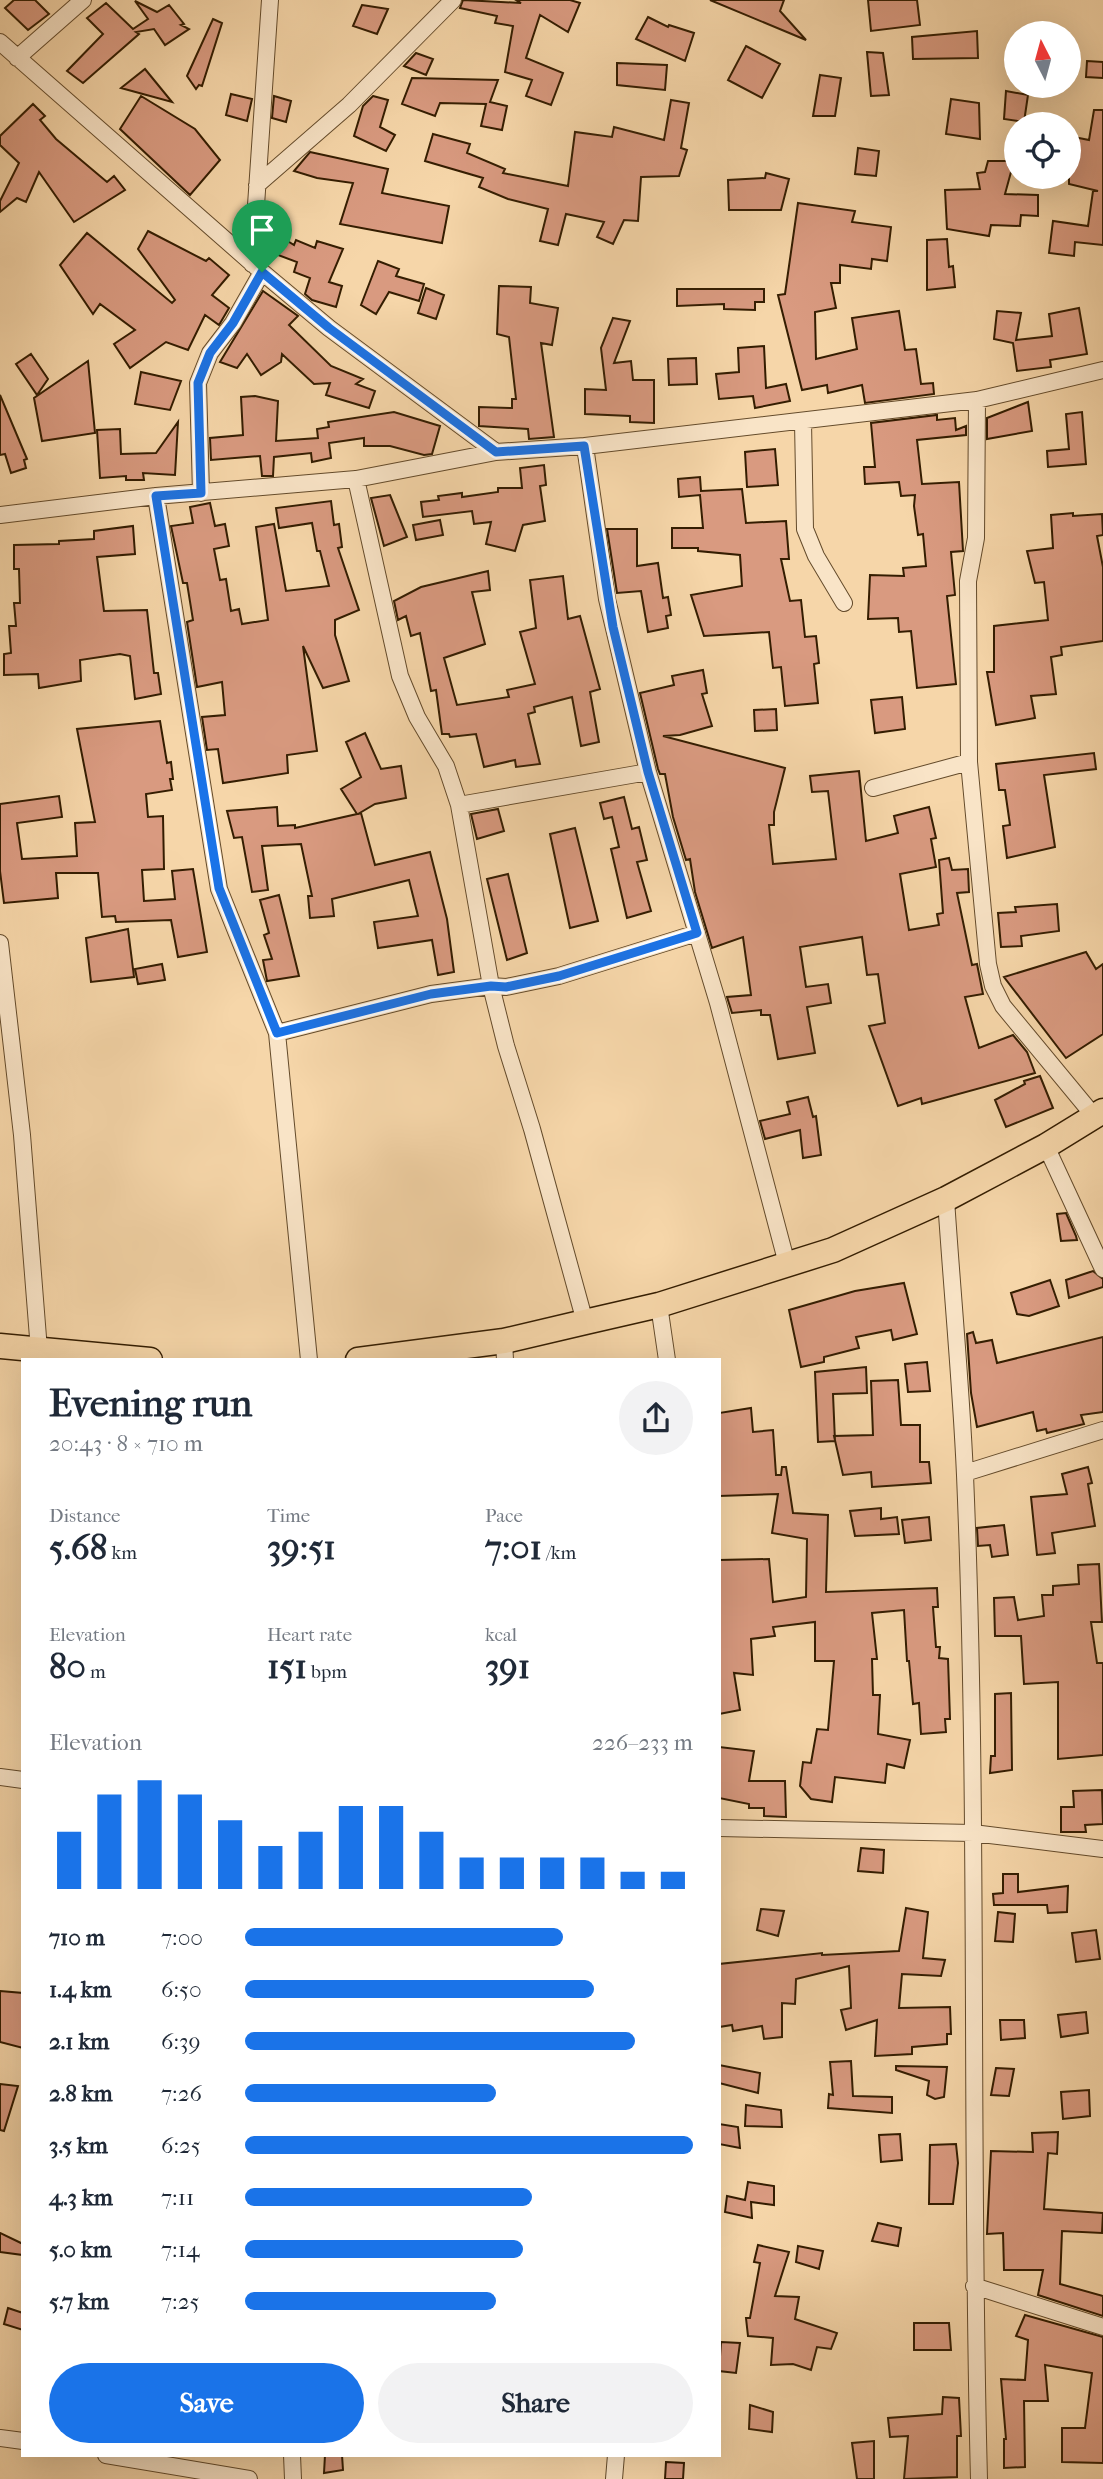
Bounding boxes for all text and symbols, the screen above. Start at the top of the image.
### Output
north arrow [1004,21,1082,98]
map controls [1004,21,1081,189]
button: locate [1004,112,1081,189]
pin [232,200,292,272]
icon: arrive [243,211,281,249]
text: Evening run [49,1381,252,1426]
button: share [619,1381,693,1455]
text: 20:43 · 8 × 710 m [49,1430,203,1457]
text: Distance [49,1505,120,1527]
text: Time [267,1505,310,1527]
text: Pace [485,1505,523,1527]
text: 5.68 [49,1527,107,1568]
text: 39:51 [267,1527,336,1568]
text: 7:01 [485,1527,542,1568]
text: km [107,1542,137,1564]
text: /km [542,1542,576,1564]
text: Elevation [49,1624,126,1646]
text: Heart rate [267,1624,352,1646]
text: kcal [485,1624,517,1646]
text: 80 [49,1646,86,1687]
text: 151 [267,1646,307,1687]
text: 391 [485,1646,530,1687]
text: m [86,1661,106,1683]
text: bpm [307,1661,347,1683]
text: Elevation [49,1729,142,1756]
text: 226–233 m [592,1729,693,1756]
text: 710 m [49,1924,105,1951]
text: 7:00 [161,1924,203,1951]
text: 1.4 km [49,1976,112,2003]
text: 6:50 [161,1976,202,2003]
text: 2.1 km [49,2028,109,2055]
text: 6:39 [161,2028,201,2055]
text: 2.8 km [49,2080,113,2107]
text: 7:26 [161,2080,202,2107]
text: 3.5 km [49,2132,108,2159]
text: 6:25 [161,2132,201,2159]
text: 4.3 km [49,2184,113,2211]
text: 7:11 [161,2184,194,2211]
text: 5.0 km [49,2236,112,2263]
text: 7:14 [161,2236,199,2263]
text: 5.7 km [49,2288,109,2315]
text: 7:25 [161,2288,199,2315]
button: Save [49,2363,364,2443]
button: Share [378,2363,693,2443]

